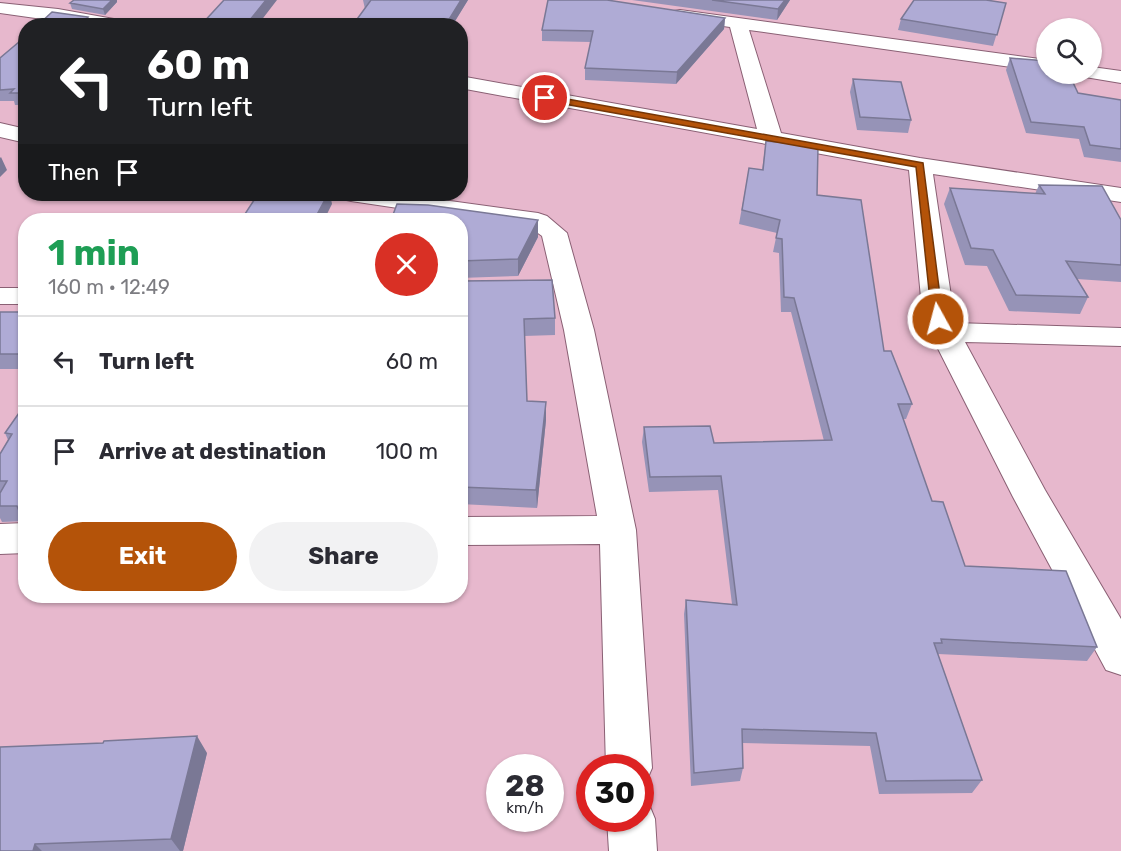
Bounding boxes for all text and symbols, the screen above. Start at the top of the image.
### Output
map controls [1036,18,1102,84]
button: search [1036,18,1102,84]
text: 60 m [147,40,250,90]
icon: left [48,42,126,120]
pin [519,72,570,123]
icon: arrive [528,81,561,114]
text: Turn left [147,91,252,123]
icon: arrive [111,156,144,189]
text: Then [48,159,99,186]
text: 1 min [48,231,140,274]
button: close [375,233,438,296]
text: 160 m · 12:49 [48,275,170,299]
position arrow [906,287,970,351]
icon: left [48,345,81,378]
text: Turn left [99,348,194,375]
text: 60 m [386,348,438,375]
icon: arrive [48,435,81,468]
text: Arrive at destination [99,438,326,465]
text: 100 m [376,438,438,465]
button: Exit [48,522,237,591]
button: Share [249,522,438,591]
speed limit sign: 30 [576,754,654,832]
text: 28 [505,768,545,804]
text: km/h [506,799,544,817]

